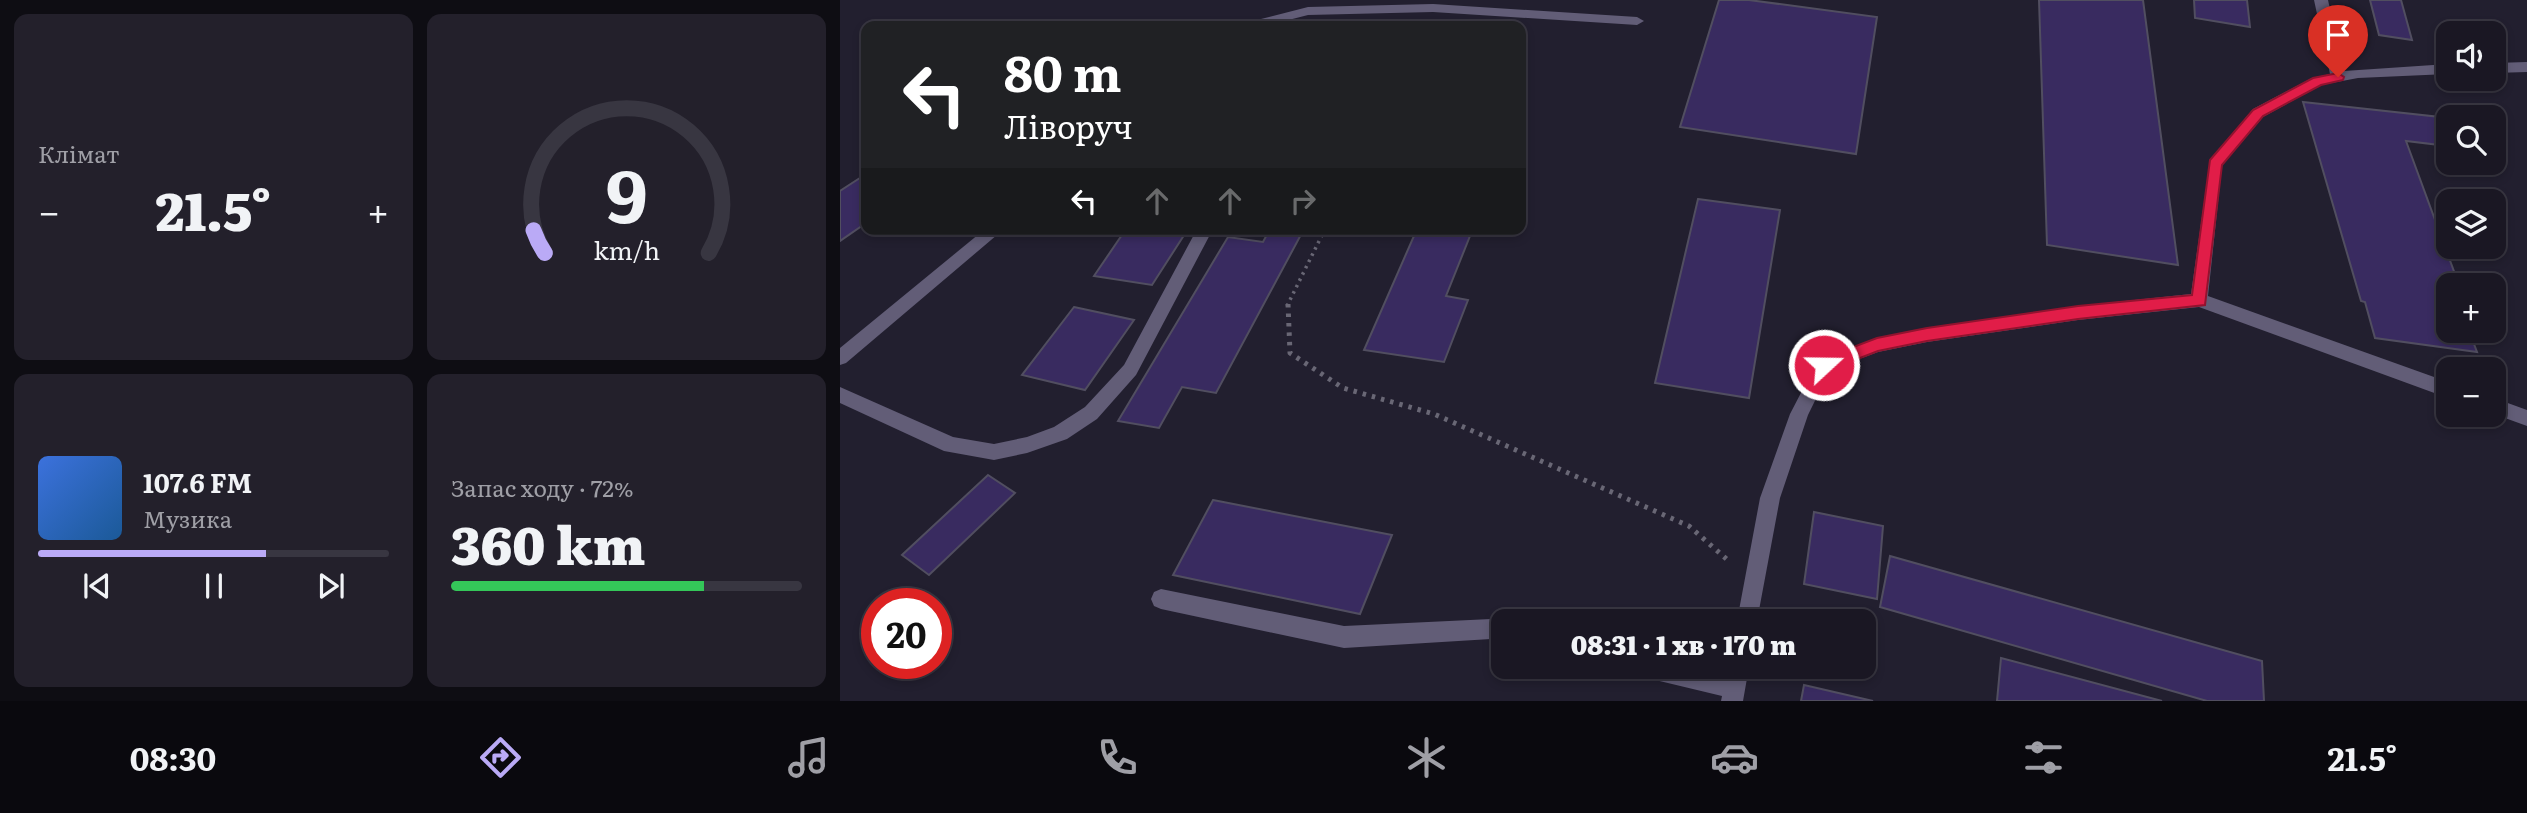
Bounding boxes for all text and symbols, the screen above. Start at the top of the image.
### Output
pin [2308,5,2368,77]
icon: arrive [2319,16,2357,54]
map controls [2436,21,2506,427]
button: sound [2436,21,2506,91]
text: 80 m [1004,34,1122,107]
icon: left [889,49,980,140]
text: Ліворуч [1004,101,1133,149]
button: search [2436,105,2506,175]
text: Клімат [38,136,120,170]
text: 9 [606,137,647,245]
text: 21.5° [156,170,271,247]
text: − [38,181,60,238]
text: + [367,181,389,238]
icon: left [1065,182,1103,220]
icon: ahead [1138,182,1176,220]
icon: ahead [1211,182,1249,220]
icon: right [1284,182,1322,220]
button: layers [2436,189,2506,259]
text: km/h [593,231,660,268]
button: + [2436,273,2506,343]
position arrow [1787,328,1861,402]
button: − [2436,357,2506,427]
text: 107.6 FM [143,462,252,501]
text: Запас ходу · 72% [451,470,634,504]
text: Музика [143,501,232,535]
text: 360 km [451,504,645,581]
icon: previous [78,567,116,605]
icon: pause [195,567,233,605]
icon: next [312,567,350,605]
speed limit sign: 20 [861,588,952,679]
text: 08:31 · 1 хв · 170 m [1571,624,1796,663]
text: 08:30 [130,733,216,781]
icon: directions [476,733,525,782]
icon: music [784,733,833,782]
icon: phone [1093,733,1142,782]
icon: climate [1402,733,1451,782]
icon: car [1710,733,1759,782]
icon: filters [2019,733,2068,782]
text: 21.5° [2327,733,2397,781]

